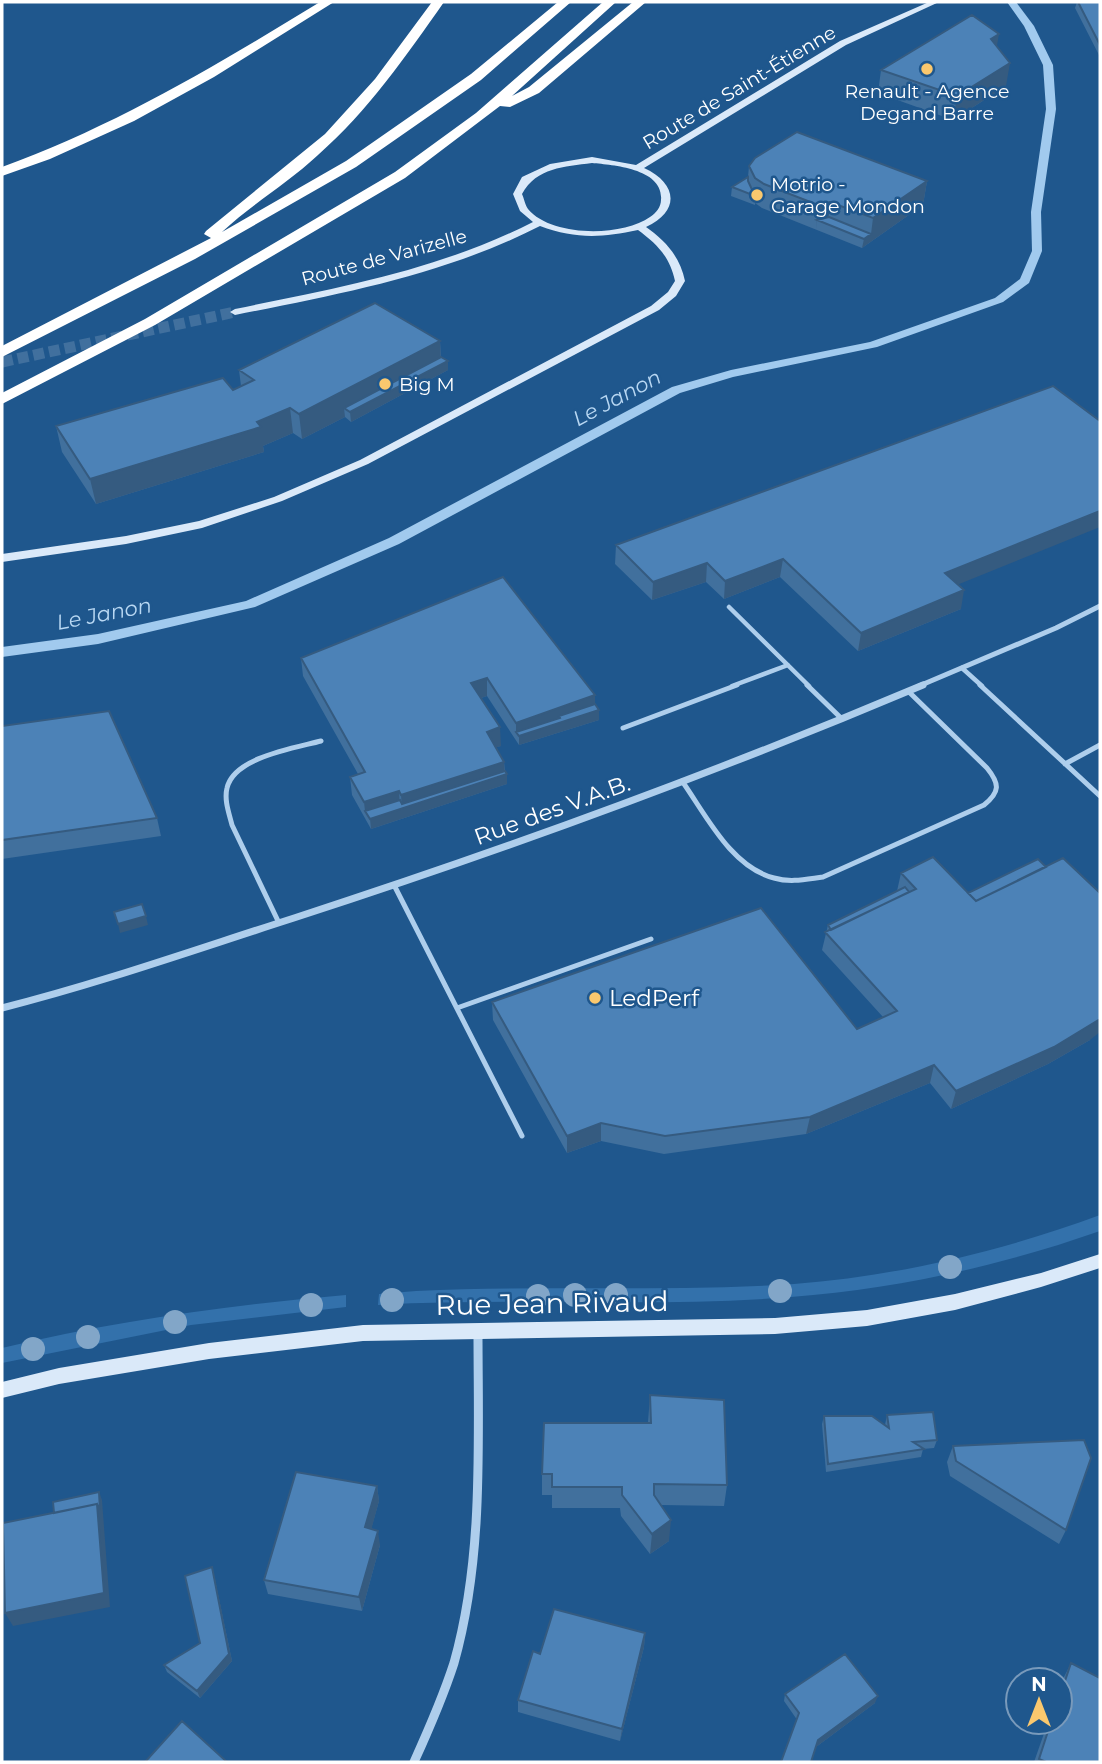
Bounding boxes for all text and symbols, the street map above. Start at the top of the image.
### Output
street label: Route de Saint-Étienne [639,21,840,154]
marker: Renault - Agence Degand Barre [919,61,935,77]
place label: Renault - Agence Degand Barre [845,80,1009,125]
place label: Motrio - Garage Mondon [771,173,925,218]
marker: Motrio - Garage Mondon [749,187,765,203]
street label: Route de Varizelle [299,224,469,291]
water label: Le Janon [568,364,665,431]
place label: Big M [399,373,455,396]
marker: Big M [377,376,393,392]
water label: Le Janon [54,592,154,635]
street label: Rue des V.A.B. [470,769,634,851]
place label: LedPerf [609,984,700,1012]
marker: LedPerf [587,990,603,1006]
street label: Rue Jean Rivaud [435,1284,669,1322]
north arrow [1004,1666,1074,1736]
text: N [1031,1673,1047,1696]

